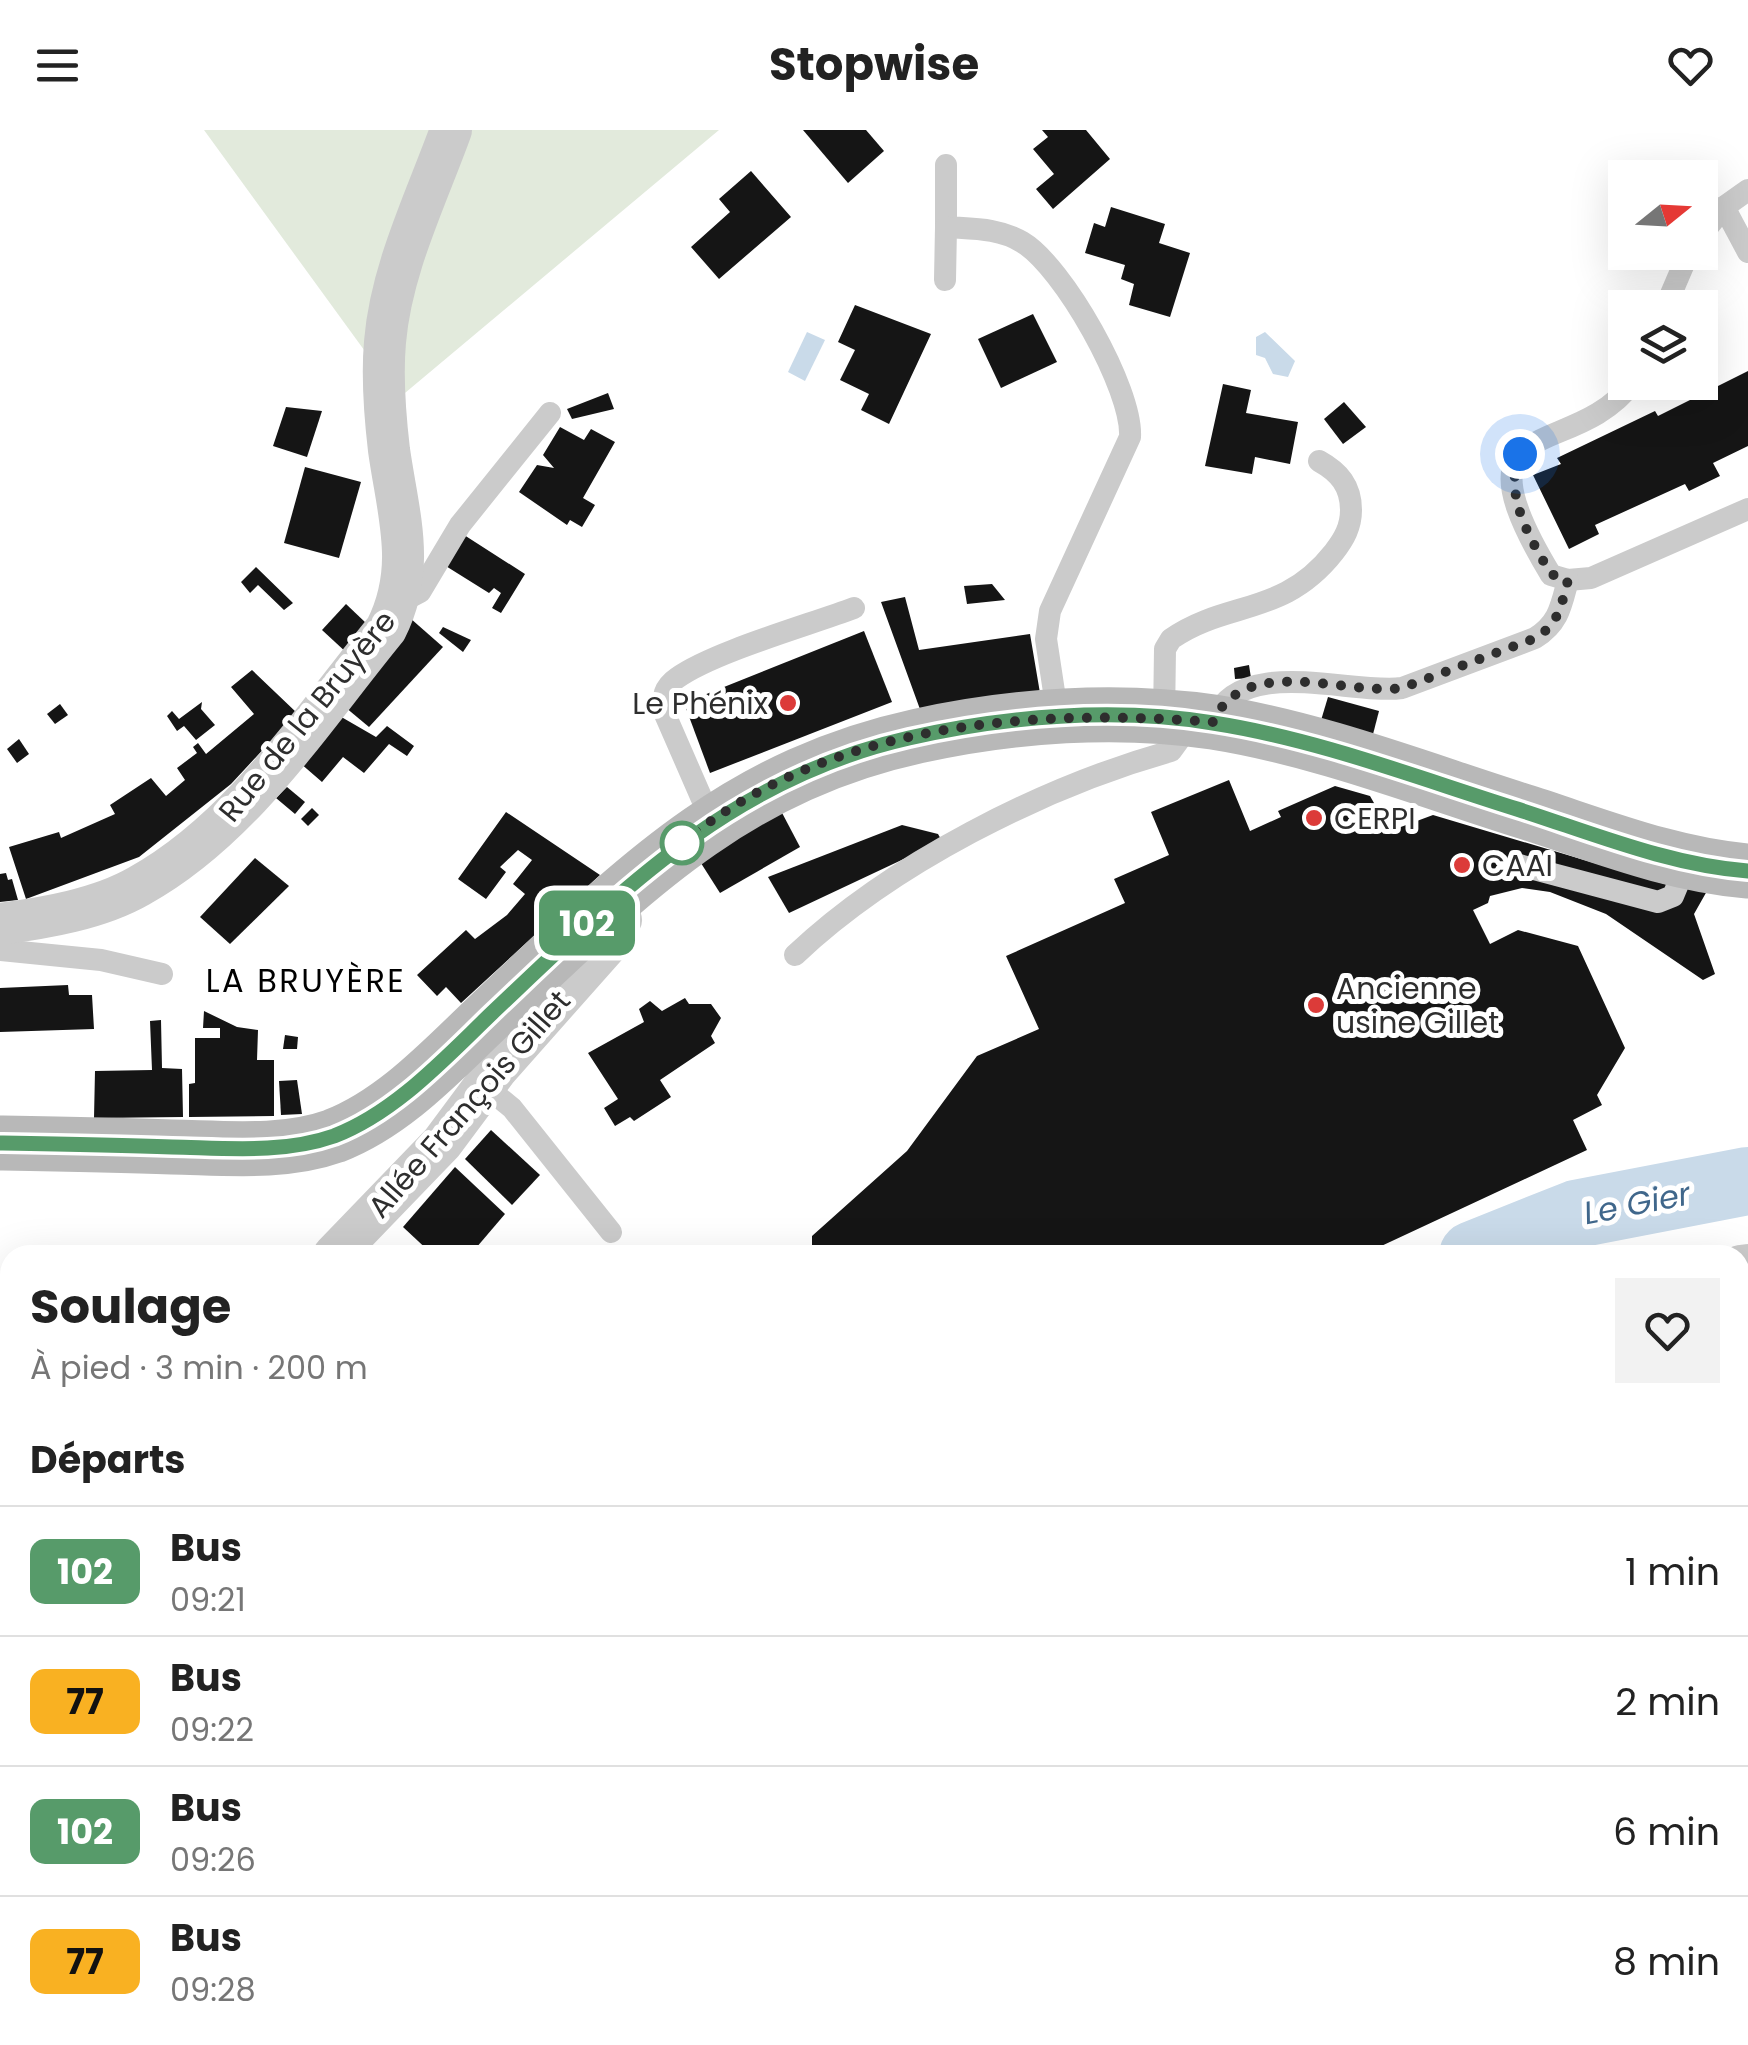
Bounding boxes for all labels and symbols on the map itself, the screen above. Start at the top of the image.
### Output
north arrow [1608,160,1718,270]
your location [1495,429,1545,479]
street label: Rue de la Bruyère [208,601,406,831]
place label: Le Phénix [632,682,768,725]
marker: Le Phénix [777,692,799,714]
place label: CERPI [1334,797,1416,840]
marker: CERPI [1303,807,1325,829]
unlabelled marker [661,822,703,864]
place label: CAAI [1482,844,1553,887]
marker: CAAI [1451,854,1473,876]
line badge: 102 [530,890,644,956]
district label: LA BRUYÈRE [206,958,406,1003]
place label: Ancienne usine Gillet [1336,967,1499,1044]
street label: Allée François Gillet [358,981,580,1227]
marker: Ancienne usine Gillet [1305,994,1327,1016]
water label: Le Gier [1580,1170,1695,1235]

